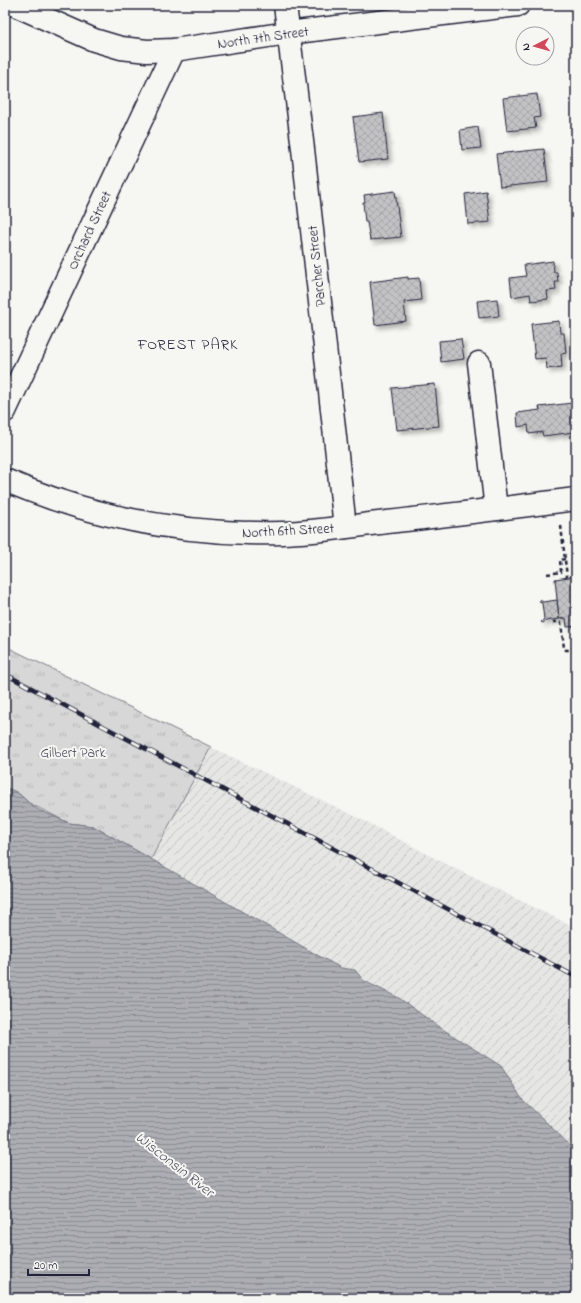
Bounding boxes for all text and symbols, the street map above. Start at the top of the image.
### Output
street label: North 7th Street [216,22,310,55]
north arrow [515,26,555,66]
text: N [518,42,534,51]
street label: Orchard Street [63,187,118,274]
street label: Parcher Street [303,224,332,307]
district label: FOREST PARK [137,334,238,356]
street label: North 6th Street [241,519,335,544]
park label: Gilbert Park [40,743,106,764]
water label: Wisconsin River [130,1127,220,1204]
scale bar [28,1251,89,1277]
text: 20 m [34,1257,57,1275]

